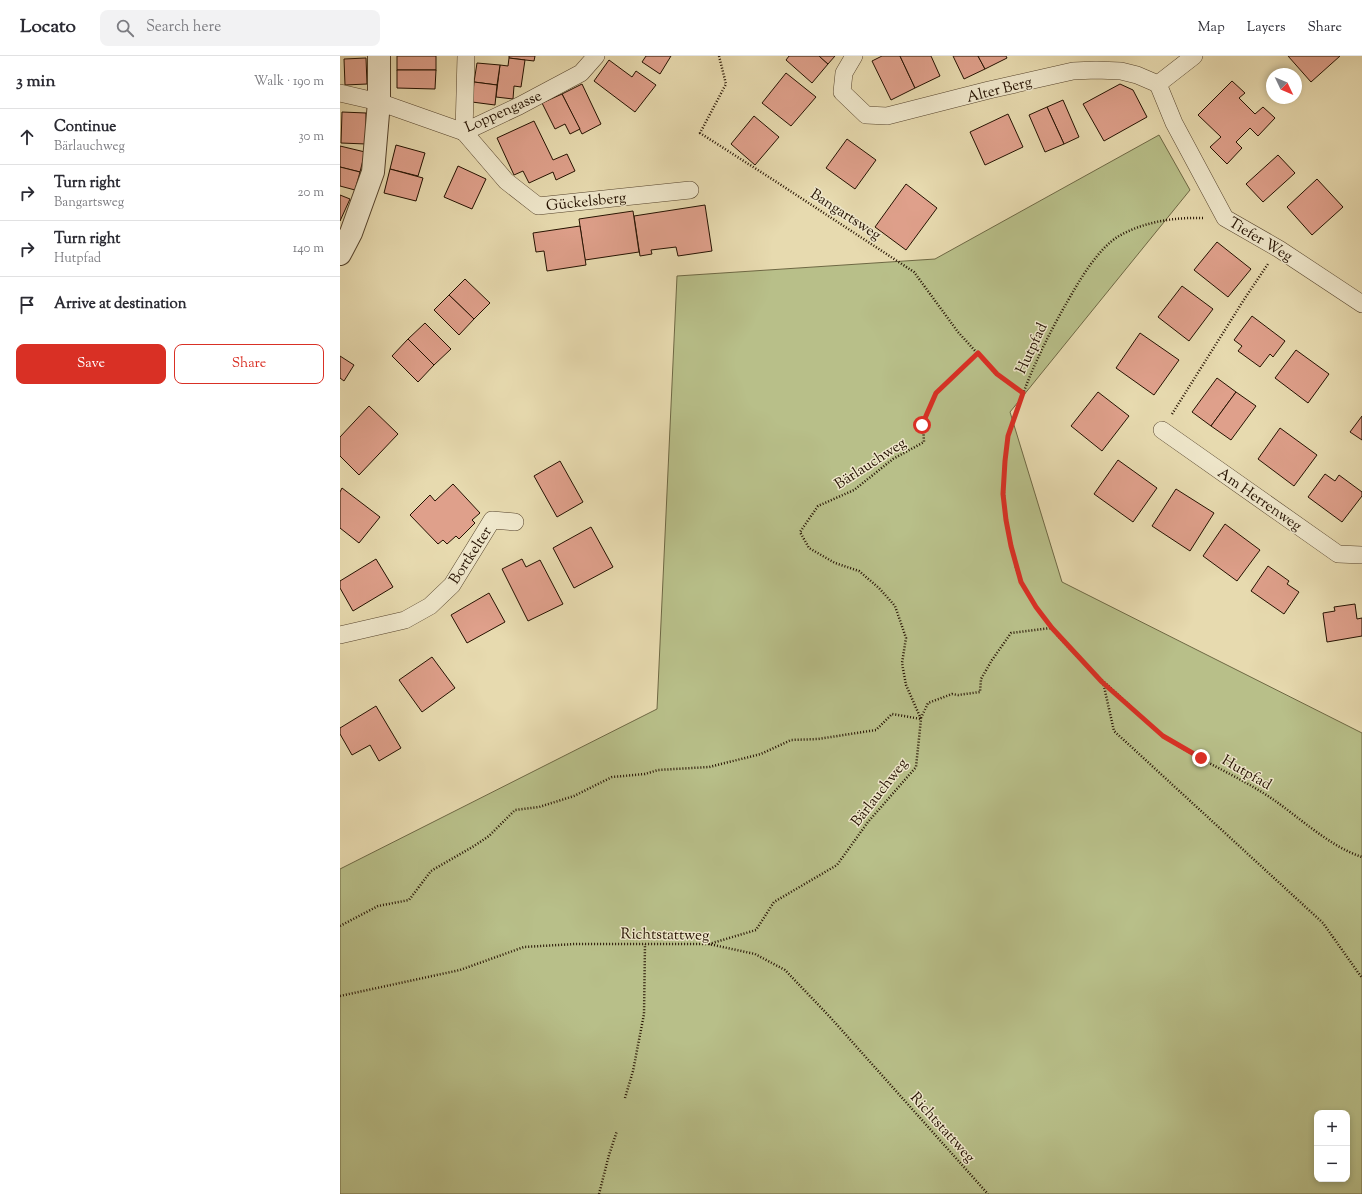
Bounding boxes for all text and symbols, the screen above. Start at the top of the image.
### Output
search box [100,10,380,46]
text: Locato [20,14,76,41]
icon: search [114,17,136,39]
text: Search here [146,17,221,38]
text: Map [1198,18,1225,38]
text: Layers [1247,18,1285,38]
text: Share [1307,18,1342,38]
north arrow [1266,68,1302,104]
text: 3 min [16,70,55,94]
street label: Alter Berg [965,72,1034,109]
text: Walk · 190 m [254,73,324,91]
street label: Loppengasse [462,86,545,139]
text: Continue [54,117,116,138]
icon: ahead [16,126,38,148]
text: 30 m [298,128,324,146]
text: Bärlauchweg [54,138,125,156]
text: Turn right [54,173,120,194]
icon: right [16,182,38,204]
text: 20 m [298,184,324,202]
street label: Bangartsweg [806,184,885,246]
street label: Gückelsberg [545,188,627,217]
text: Bangartsweg [54,194,124,212]
street label: Tiefer Weg [1224,213,1296,268]
text: Turn right [54,229,120,250]
icon: right [16,238,38,260]
text: 140 m [293,240,324,258]
text: Hutpfad [54,250,101,268]
icon: arrive [16,294,38,316]
text: Arrive at destination [54,294,187,315]
street label: Hutpfad [1011,319,1054,378]
button: Save [16,344,166,384]
button: Share [174,344,324,384]
route start [913,416,931,434]
street label: Bärlauchweg [831,433,911,495]
street label: Am Herrenweg [1213,463,1305,537]
street label: Bortkelter [445,523,498,589]
route end [1192,749,1210,767]
street label: Hutpfad [1217,751,1275,796]
street label: Bärlauchweg [847,754,914,832]
street label: Richtstattweg [621,924,709,947]
street label: Richtstattweg [904,1088,979,1168]
map controls [1314,1110,1350,1182]
button: + [1314,1110,1350,1146]
button: − [1314,1146,1350,1182]

